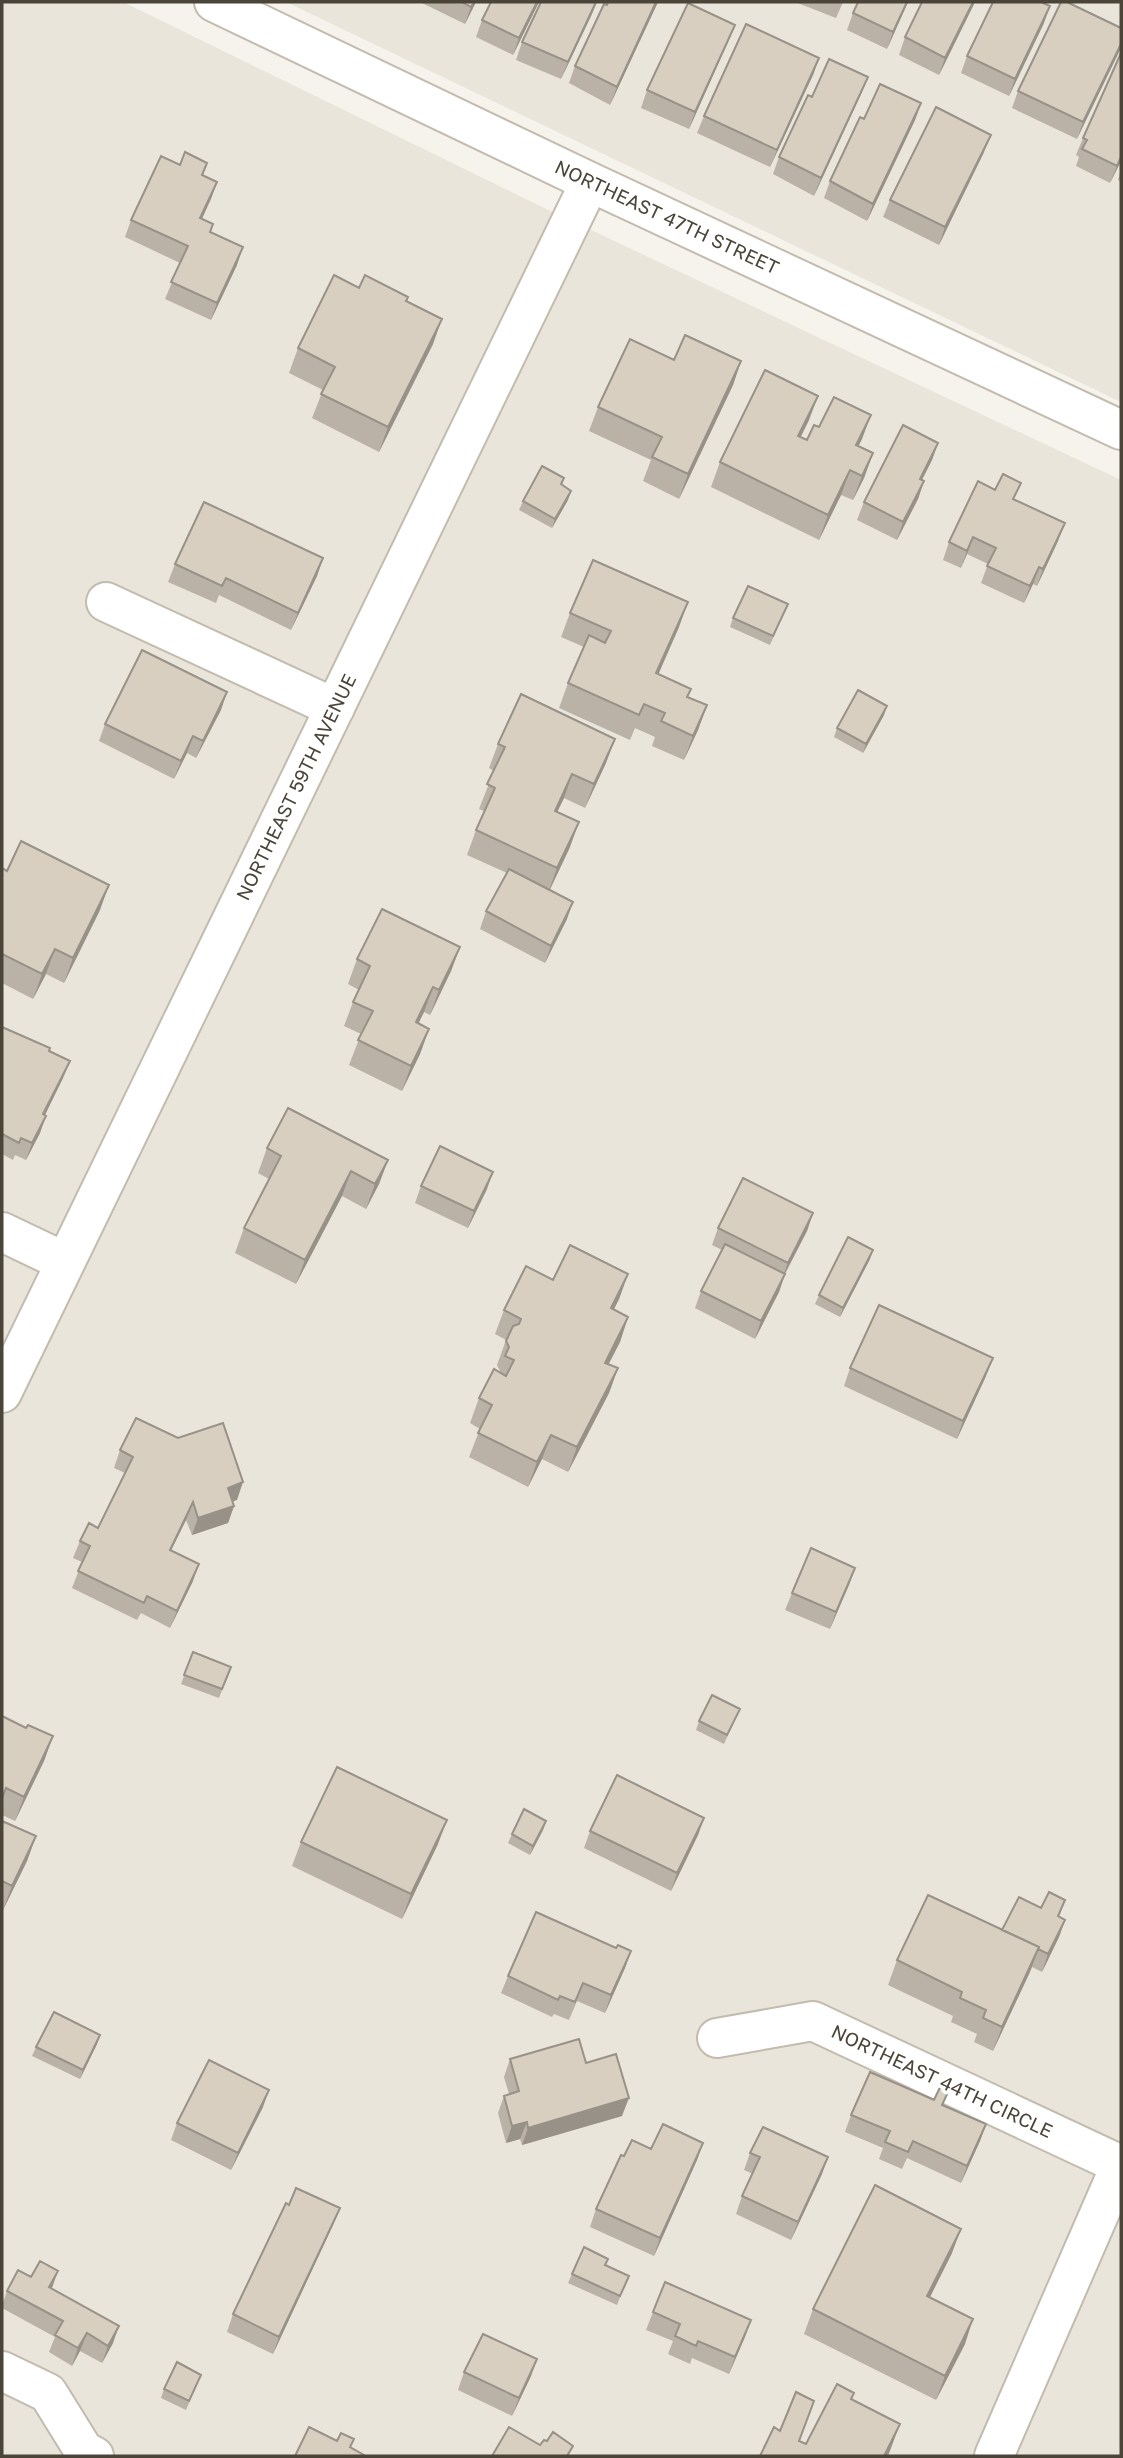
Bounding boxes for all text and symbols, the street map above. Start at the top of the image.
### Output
street label: NORTHEAST 47TH STREET [552,154,783,279]
street label: NORTHEAST 59TH AVENUE [231,670,360,904]
street label: NORTHEAST 44TH CIRCLE [828,2019,1056,2142]

